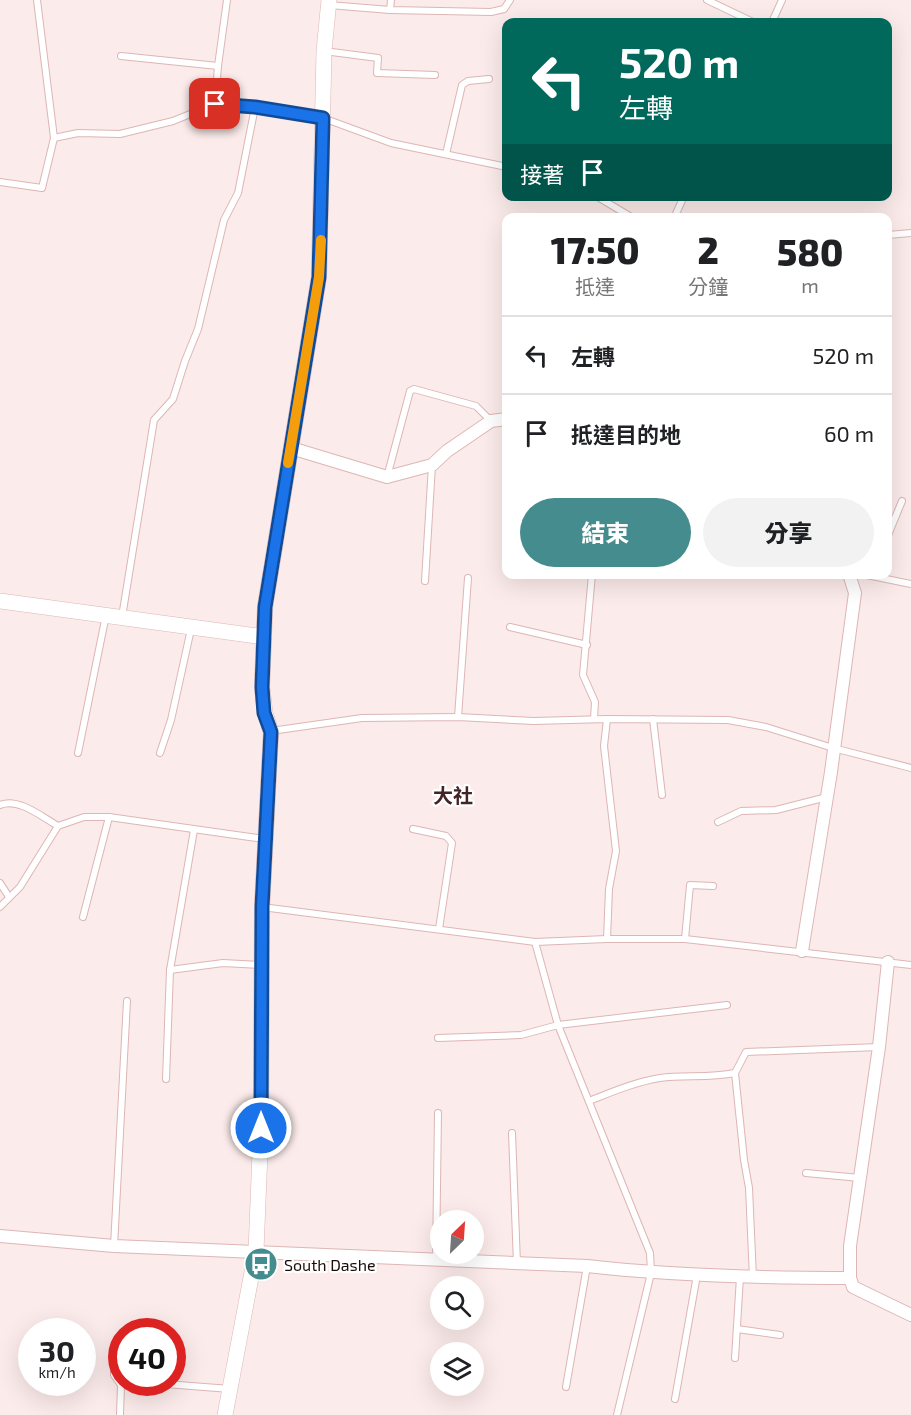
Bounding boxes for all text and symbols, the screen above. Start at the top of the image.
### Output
text: 520 m [619,36,739,86]
icon: left [520,42,598,120]
pin [189,78,240,129]
icon: arrive [198,87,231,120]
text: 左轉 [619,91,673,123]
icon: arrive [576,156,609,189]
text: 接著 [520,161,564,187]
text: 17:50 [551,228,639,271]
text: 2 [698,228,719,271]
text: 580 [777,230,843,273]
text: m [801,273,819,297]
text: 抵達 [575,274,615,298]
text: 分鐘 [688,274,728,298]
icon: left [520,339,553,372]
text: 520 m [812,342,874,368]
text: 左轉 [571,343,615,369]
icon: arrive [520,417,553,450]
text: 60 m [824,420,874,446]
text: 抵達目的地 [571,421,681,447]
button: 結束 [520,498,691,567]
button: 分享 [703,498,874,567]
district label: 大社 [433,783,473,807]
position arrow [229,1096,293,1160]
north arrow [430,1210,484,1264]
map controls [430,1210,484,1396]
bus stop icon: South Dashe [243,1246,279,1282]
place label: South Dashe [284,1255,376,1274]
button: search [430,1276,484,1330]
speed limit sign: 40 [108,1318,186,1396]
text: 30 [39,1332,75,1368]
button: layers [430,1342,484,1396]
text: km/h [38,1363,76,1381]

